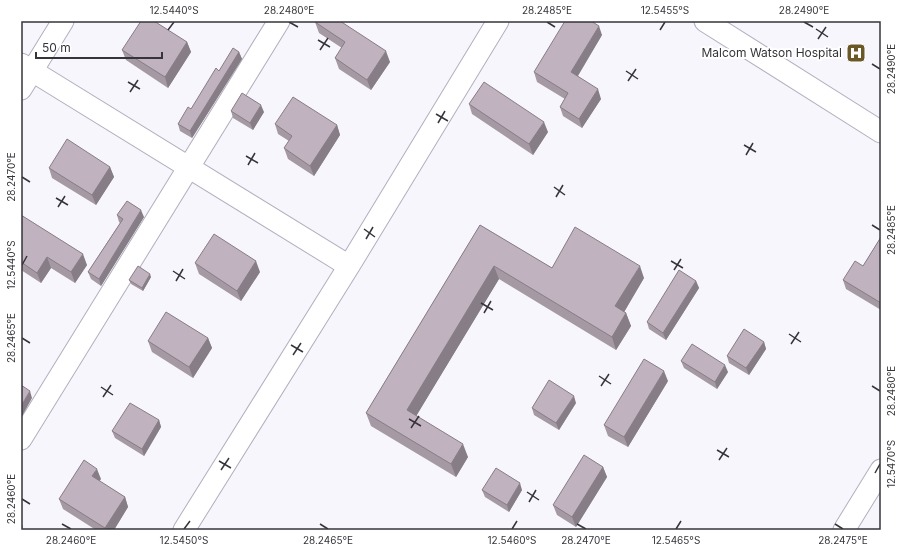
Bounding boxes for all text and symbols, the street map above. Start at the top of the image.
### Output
text: 12.5440°S [149,4,199,16]
text: 28.2480°E [264,4,314,16]
text: 28.2485°E [522,4,572,16]
text: 12.5455°S [641,4,689,16]
text: 28.2490°E [779,4,829,16]
scale bar [36,34,162,60]
text: 50 m [42,40,71,55]
hospital icon: Malcom Watson Hospital [845,42,867,64]
text: 28.2490°E [885,44,897,94]
place label: Malcom Watson Hospital [701,45,842,60]
text: 28.2470°E [5,152,17,202]
text: 28.2485°E [885,205,897,255]
text: 12.5440°S [5,240,17,290]
text: 28.2465°E [5,313,17,363]
text: 28.2480°E [885,366,897,416]
text: 12.5470°S [885,440,897,488]
text: 28.2460°E [5,474,17,524]
text: 28.2460°E [46,534,96,546]
text: 12.5450°S [160,534,208,546]
text: 28.2465°E [303,534,353,546]
text: 12.5460°S [488,534,536,546]
text: 28.2470°E [561,534,611,546]
text: 12.5465°S [652,534,700,546]
text: 28.2475°E [818,534,868,546]

